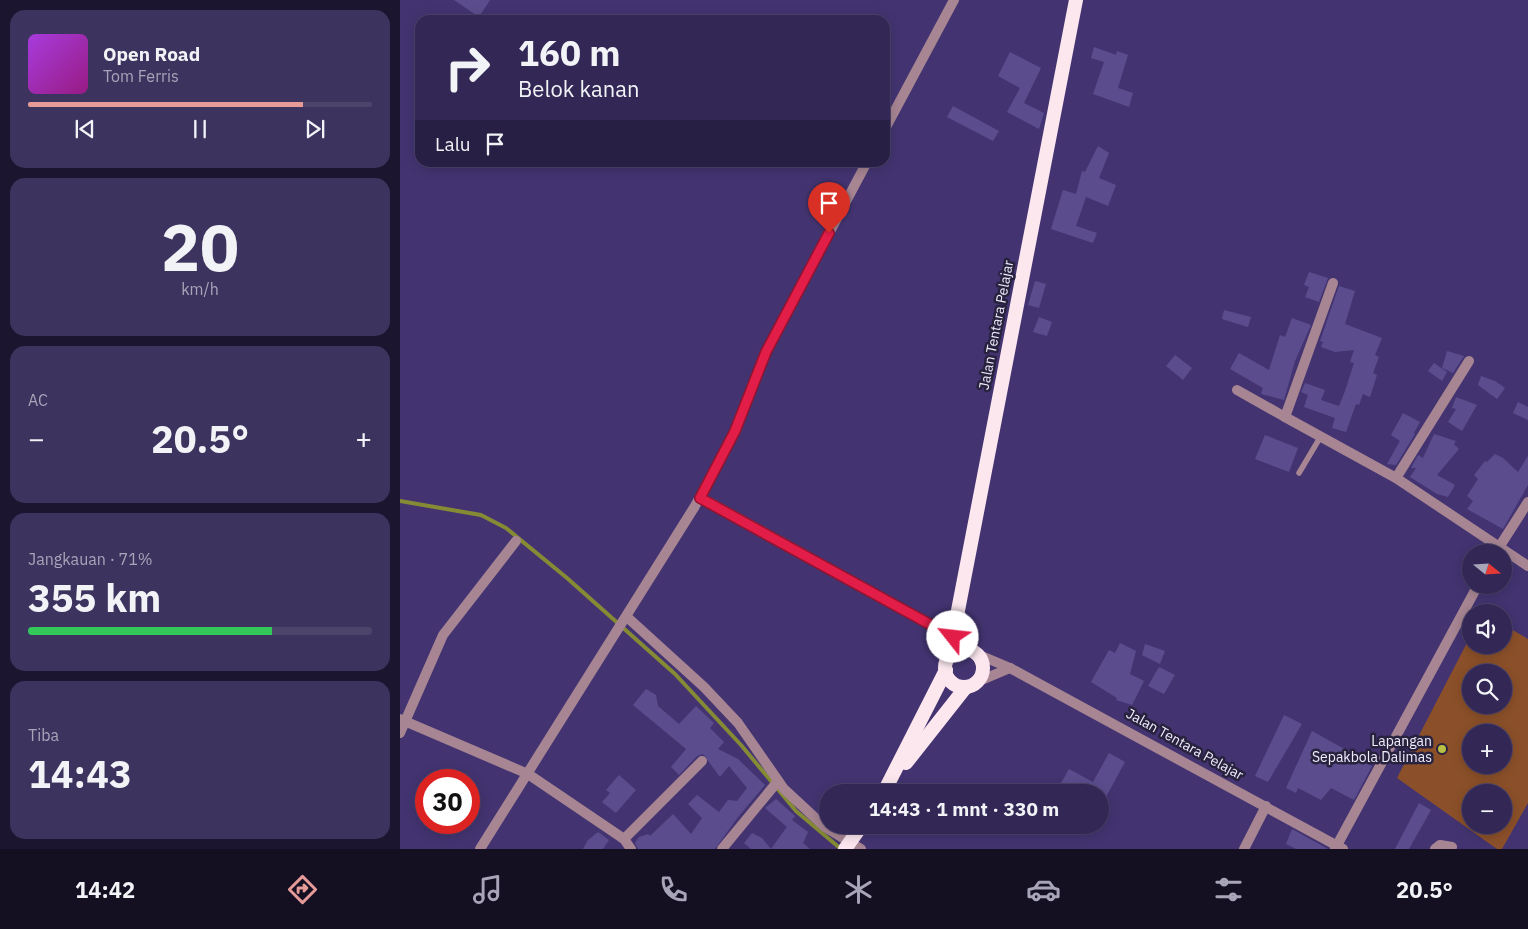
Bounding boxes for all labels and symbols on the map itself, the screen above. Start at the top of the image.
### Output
pin [808,182,850,233]
street label: Jalan Tentara Pelajar [975,259,1017,391]
north arrow [1462,544,1512,594]
position arrow [926,610,978,662]
street label: Jalan Tentara Pelajar [1123,704,1247,784]
place label: Lapangan Sepakbola Dalimas [1312,732,1432,766]
marker: Lapangan Sepakbola Dalimas [1436,743,1448,755]
speed limit sign: 30 [415,769,480,834]

